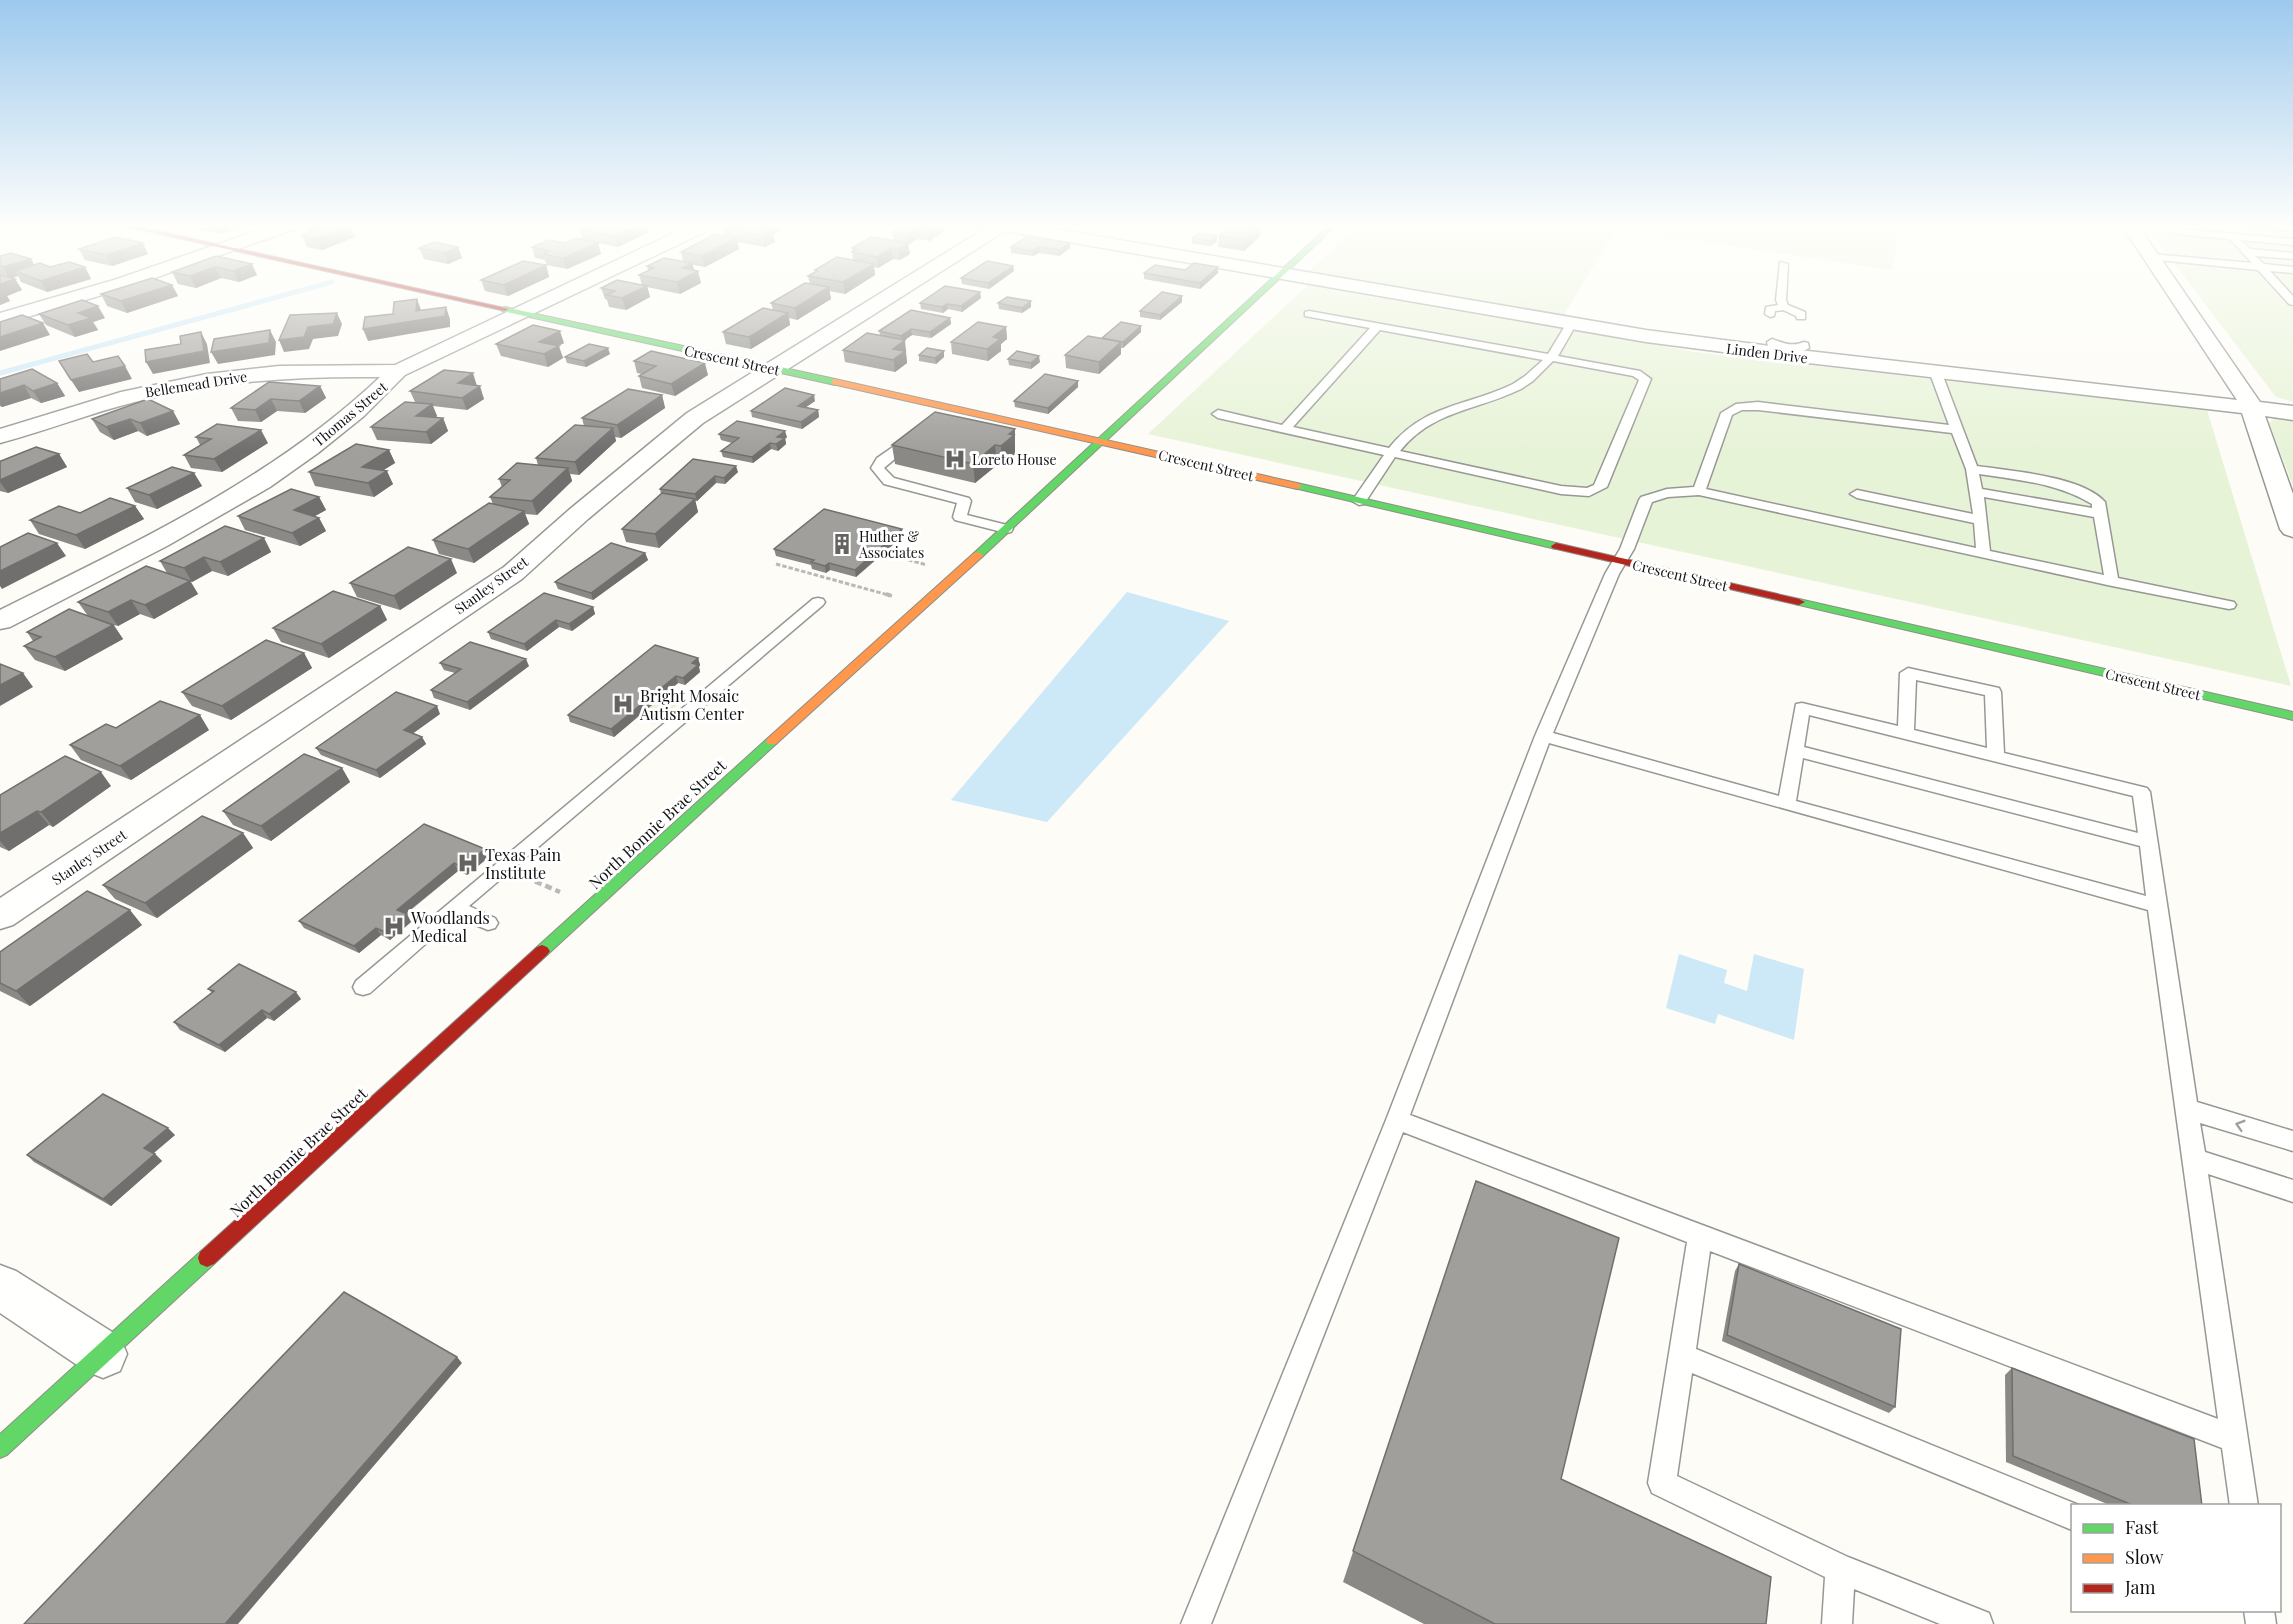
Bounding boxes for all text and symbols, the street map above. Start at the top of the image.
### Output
street label: Linden Drive [1725,339,1809,367]
street label: Crescent Street [683,341,782,380]
street label: Bellemead Drive [144,367,248,401]
street label: Thomas Street [309,377,392,451]
street label: Crescent Street [1157,445,1256,485]
hospital icon: Loreto House [943,447,967,471]
place label: Loreto House [972,450,1057,469]
place label: Huther & Associates [858,527,924,562]
building icon: Huther & Associates [830,532,854,556]
street label: Stanley Street [450,551,532,618]
street label: Crescent Street [1631,555,1730,595]
street label: Crescent Street [2104,664,2203,704]
place label: Bright Mosaic Autism Center [639,685,744,724]
hospital icon: Bright Mosaic Autism Center [611,692,635,716]
street label: North Bonnie Brae Street [584,755,730,893]
street label: Stanley Street [48,824,131,889]
place label: Texas Pain Institute [485,844,561,883]
hospital icon: Texas Pain Institute [456,851,480,875]
place label: Woodlands Medical [410,907,490,946]
hospital icon: Woodlands Medical [382,914,406,938]
street label: North Bonnie Brae Street [225,1083,371,1221]
one-way arrow [2235,1120,2246,1132]
legend [2071,1504,2281,1612]
text: Fast [2125,1515,2159,1539]
text: Slow [2125,1545,2163,1569]
text: Jam [2124,1575,2155,1599]

